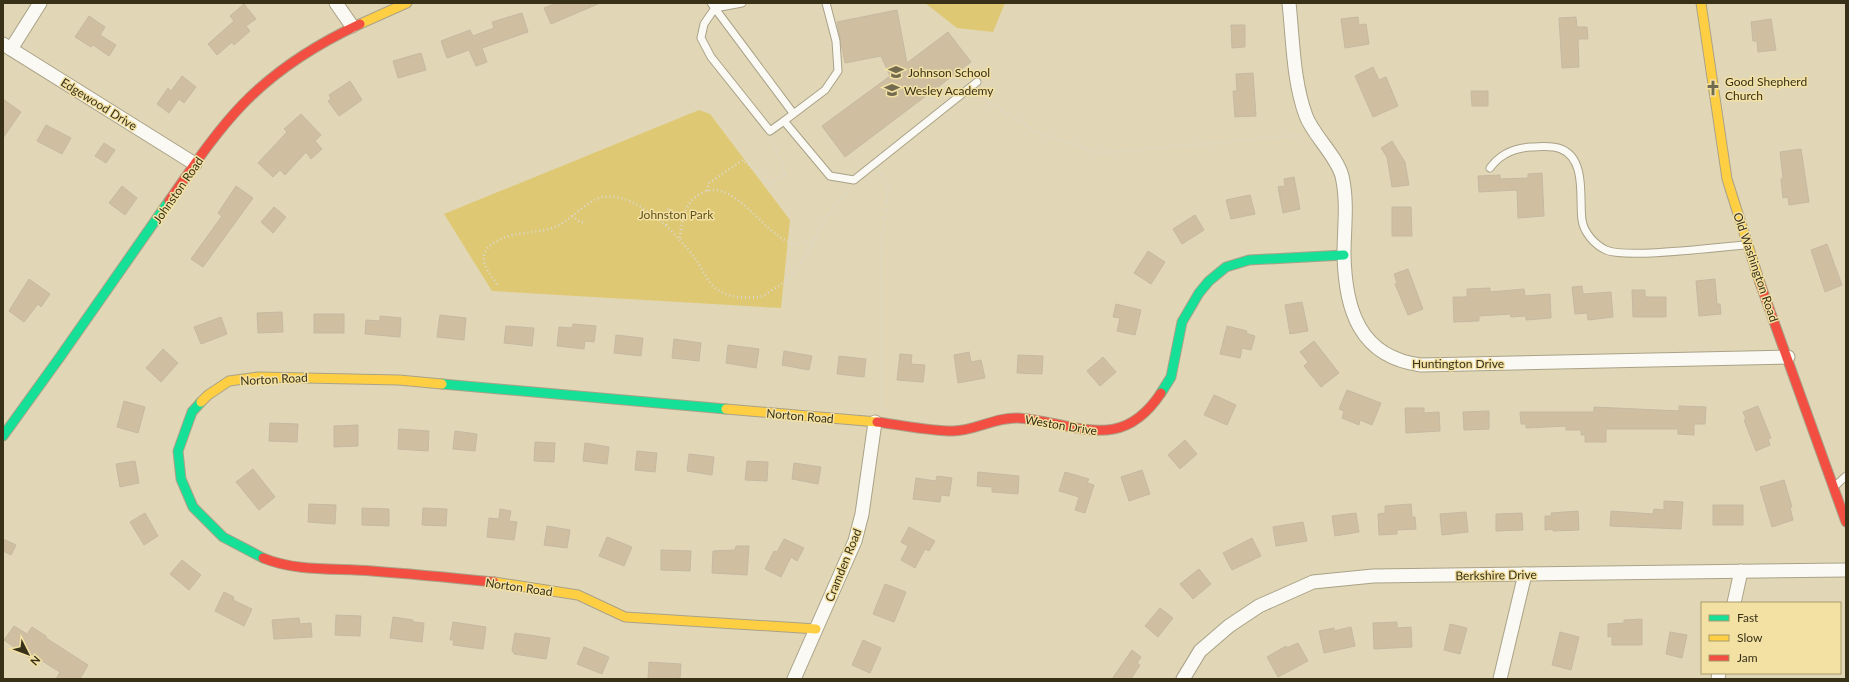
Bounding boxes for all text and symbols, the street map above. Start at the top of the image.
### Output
school or university icon: Johnson School [887,63,905,81]
place label: Johnson School [908,65,990,80]
place label: Good Shepherd Church [1725,74,1807,103]
street label: Edgewood Drive [58,75,140,133]
church icon: Good Shepherd Church [1704,79,1722,97]
school or university icon: Wesley Academy [883,81,901,99]
place label: Wesley Academy [904,83,994,98]
street label: Johnston Road [150,154,206,226]
park label: Johnston Park [639,207,714,222]
street label: Old Washington Road [1730,210,1782,324]
street label: Huntington Drive [1412,356,1504,371]
street label: Norton Road [240,370,308,388]
street label: Norton Road [766,406,834,426]
street label: Weston Drive [1024,412,1098,438]
street label: Cramden Road [822,526,864,604]
street label: Berkshire Drive [1455,567,1537,583]
street label: Norton Road [484,575,554,599]
legend [1701,602,1841,674]
text: Fast [1737,610,1759,625]
text: Slow [1737,630,1763,645]
north arrow [8,634,48,674]
text: Jam [1737,650,1758,665]
text: N [28,654,43,669]

